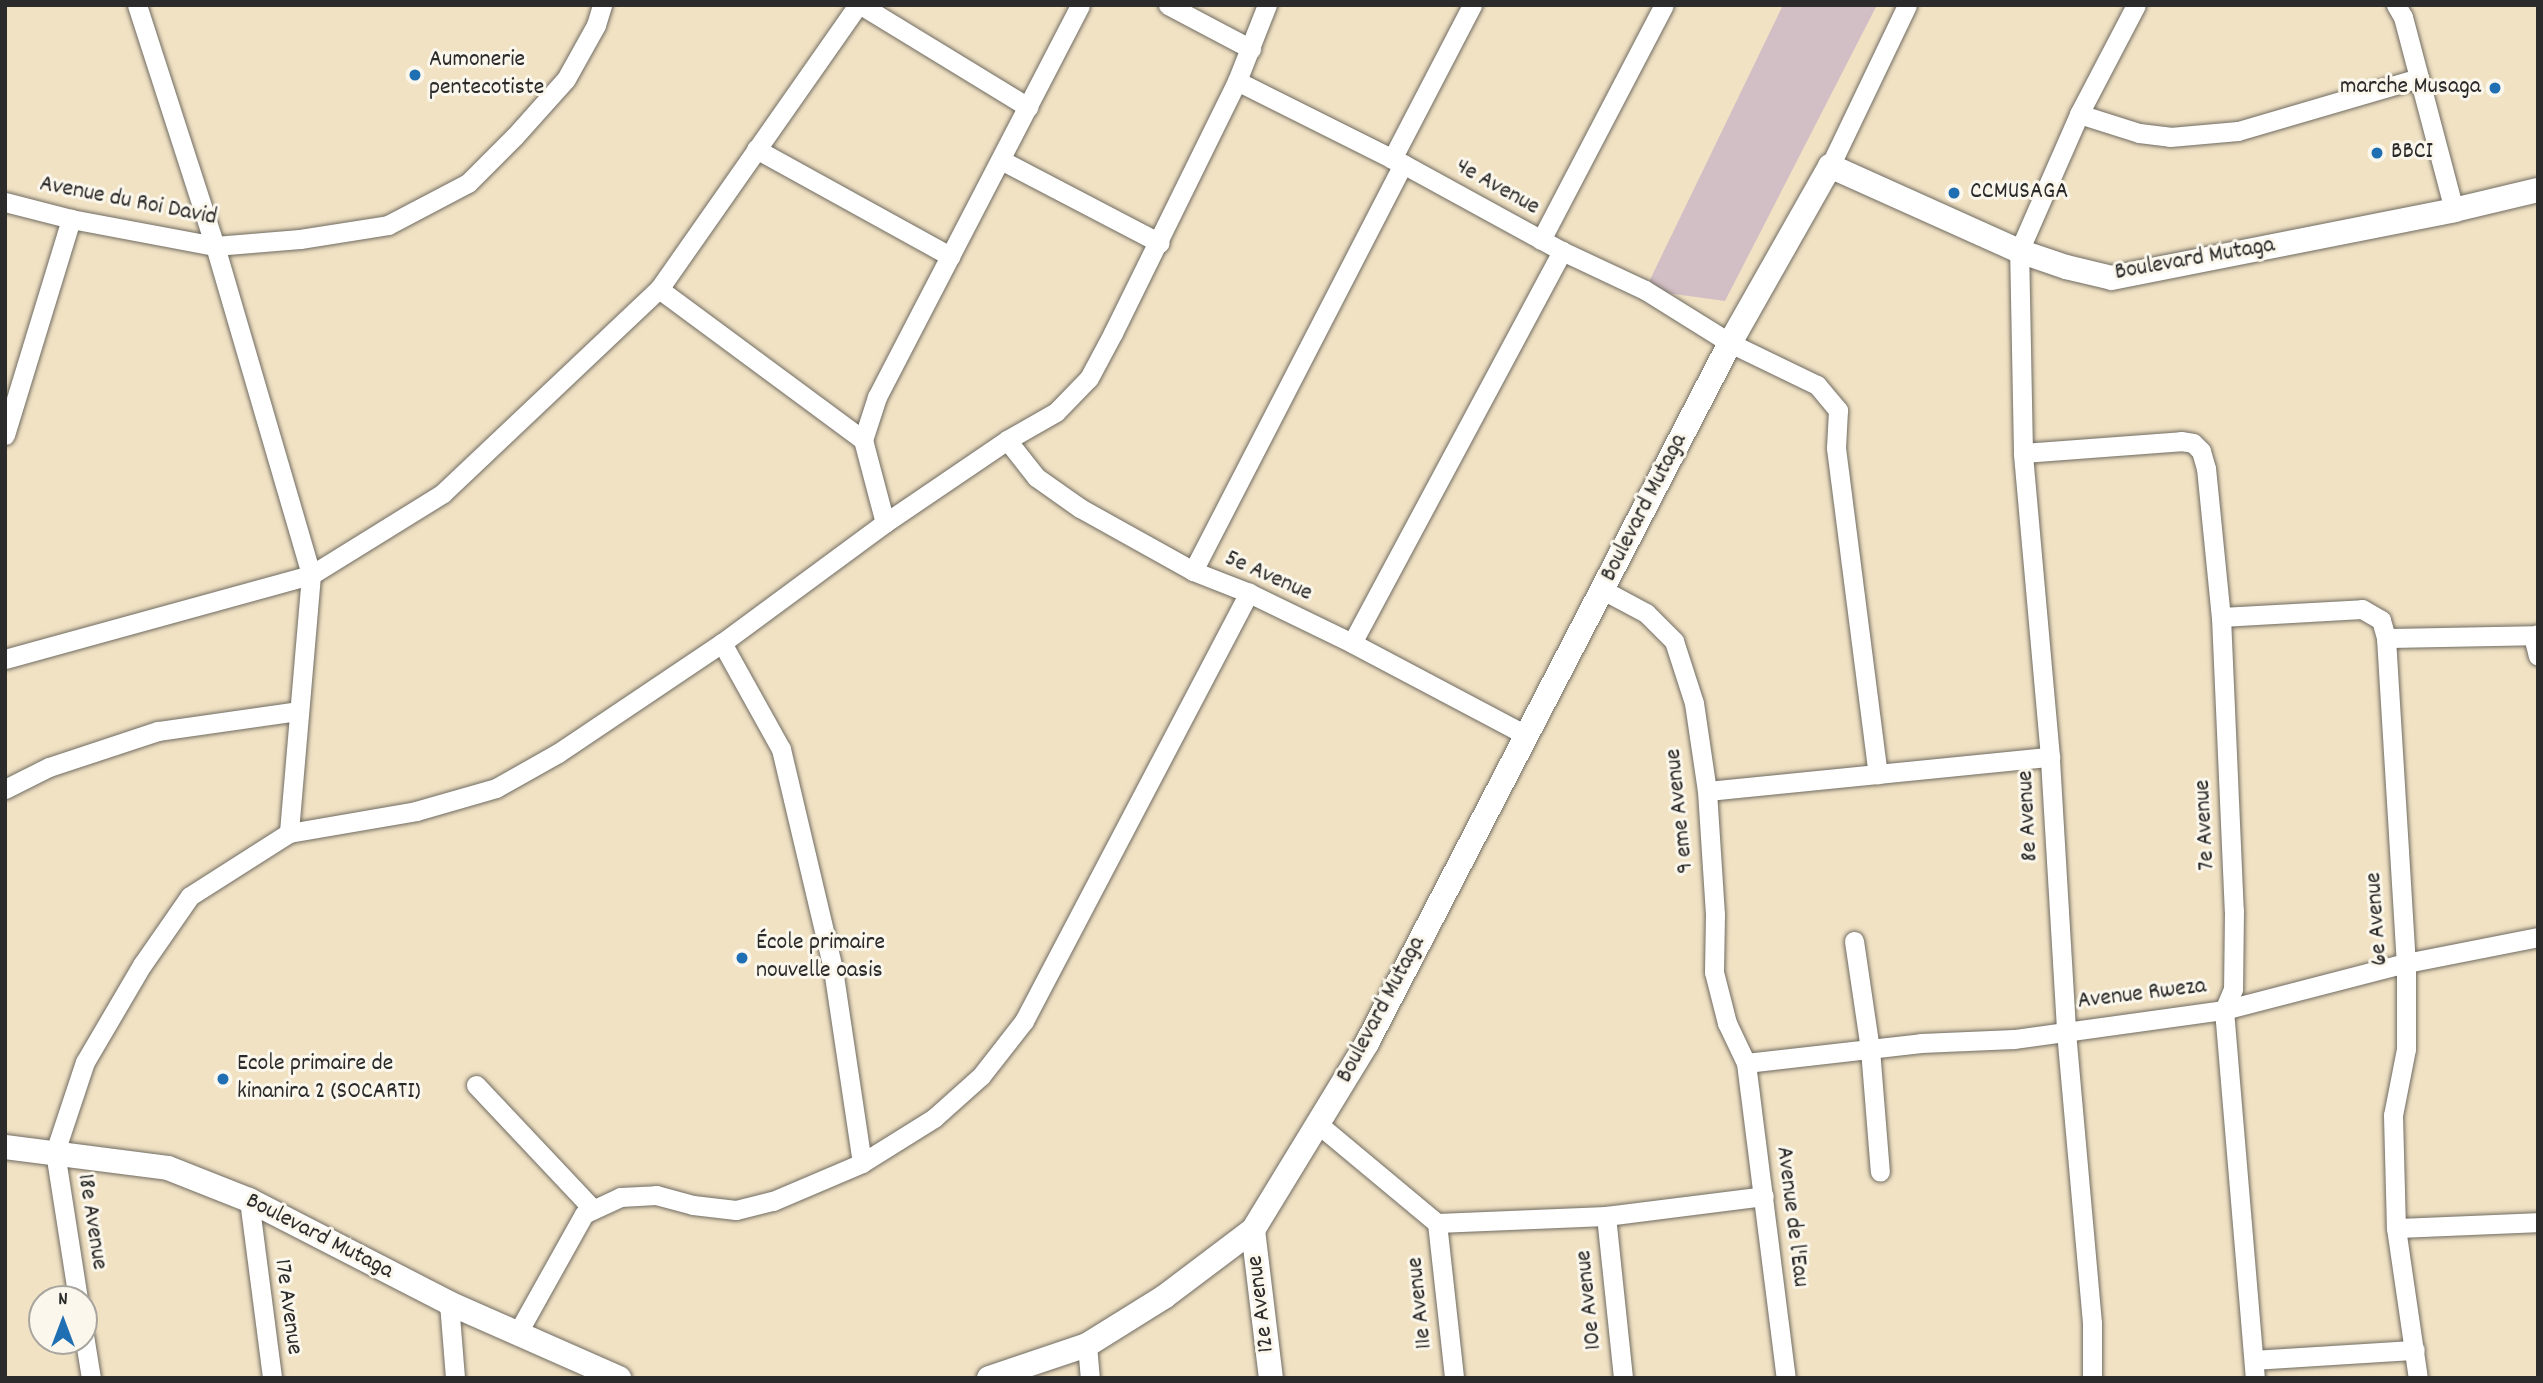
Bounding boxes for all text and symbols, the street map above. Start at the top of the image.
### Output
place label: Aumonerie pentecotiste [429,47,544,103]
marker: Aumonerie pentecotiste [407,67,423,83]
place label: marche Musaga [2340,74,2481,102]
marker: marche Musaga [2487,80,2503,96]
place label: BBCI [2391,139,2433,167]
marker: BBCI [2369,145,2385,161]
street label: 4e Avenue [1450,153,1544,223]
street label: Avenue du Roi David [37,171,219,233]
place label: CCMUSAGA [1970,179,2068,207]
marker: CCMUSAGA [1944,183,1964,203]
street label: Boulevard Mutaga [2113,232,2277,288]
street label: Boulevard Mutaga [1595,429,1695,587]
street label: 5e Avenue [1220,545,1316,609]
street label: 9 eme Avenue [1660,747,1702,875]
street label: 8e Avenue [2012,770,2046,862]
street label: 7e Avenue [2189,779,2223,871]
street label: 6e Avenue [2360,871,2396,967]
place label: École primaire nouvelle oasis [756,930,885,986]
street label: Boulevard Mutaga [1331,932,1433,1088]
marker: École primaire nouvelle oasis [734,950,750,966]
street label: Avenue Rweza [2076,973,2208,1017]
place label: Ecole primaire de kinanira 2 (SOCARTI) [237,1051,421,1107]
marker: Ecole primaire de kinanira 2 (SOCARTI) [215,1071,231,1087]
street label: Avenue de l'Eau [1768,1145,1814,1289]
street label: 18e Avenue [69,1172,113,1272]
street label: Boulevard Mutaga [240,1187,398,1287]
street label: 10e Avenue [1570,1249,1610,1351]
street label: 12e Avenue [1242,1254,1282,1354]
street label: 11e Avenue [1402,1256,1440,1350]
street label: 17e Avenue [266,1257,308,1357]
north arrow [28,1285,98,1355]
text: N [58,1287,68,1314]

